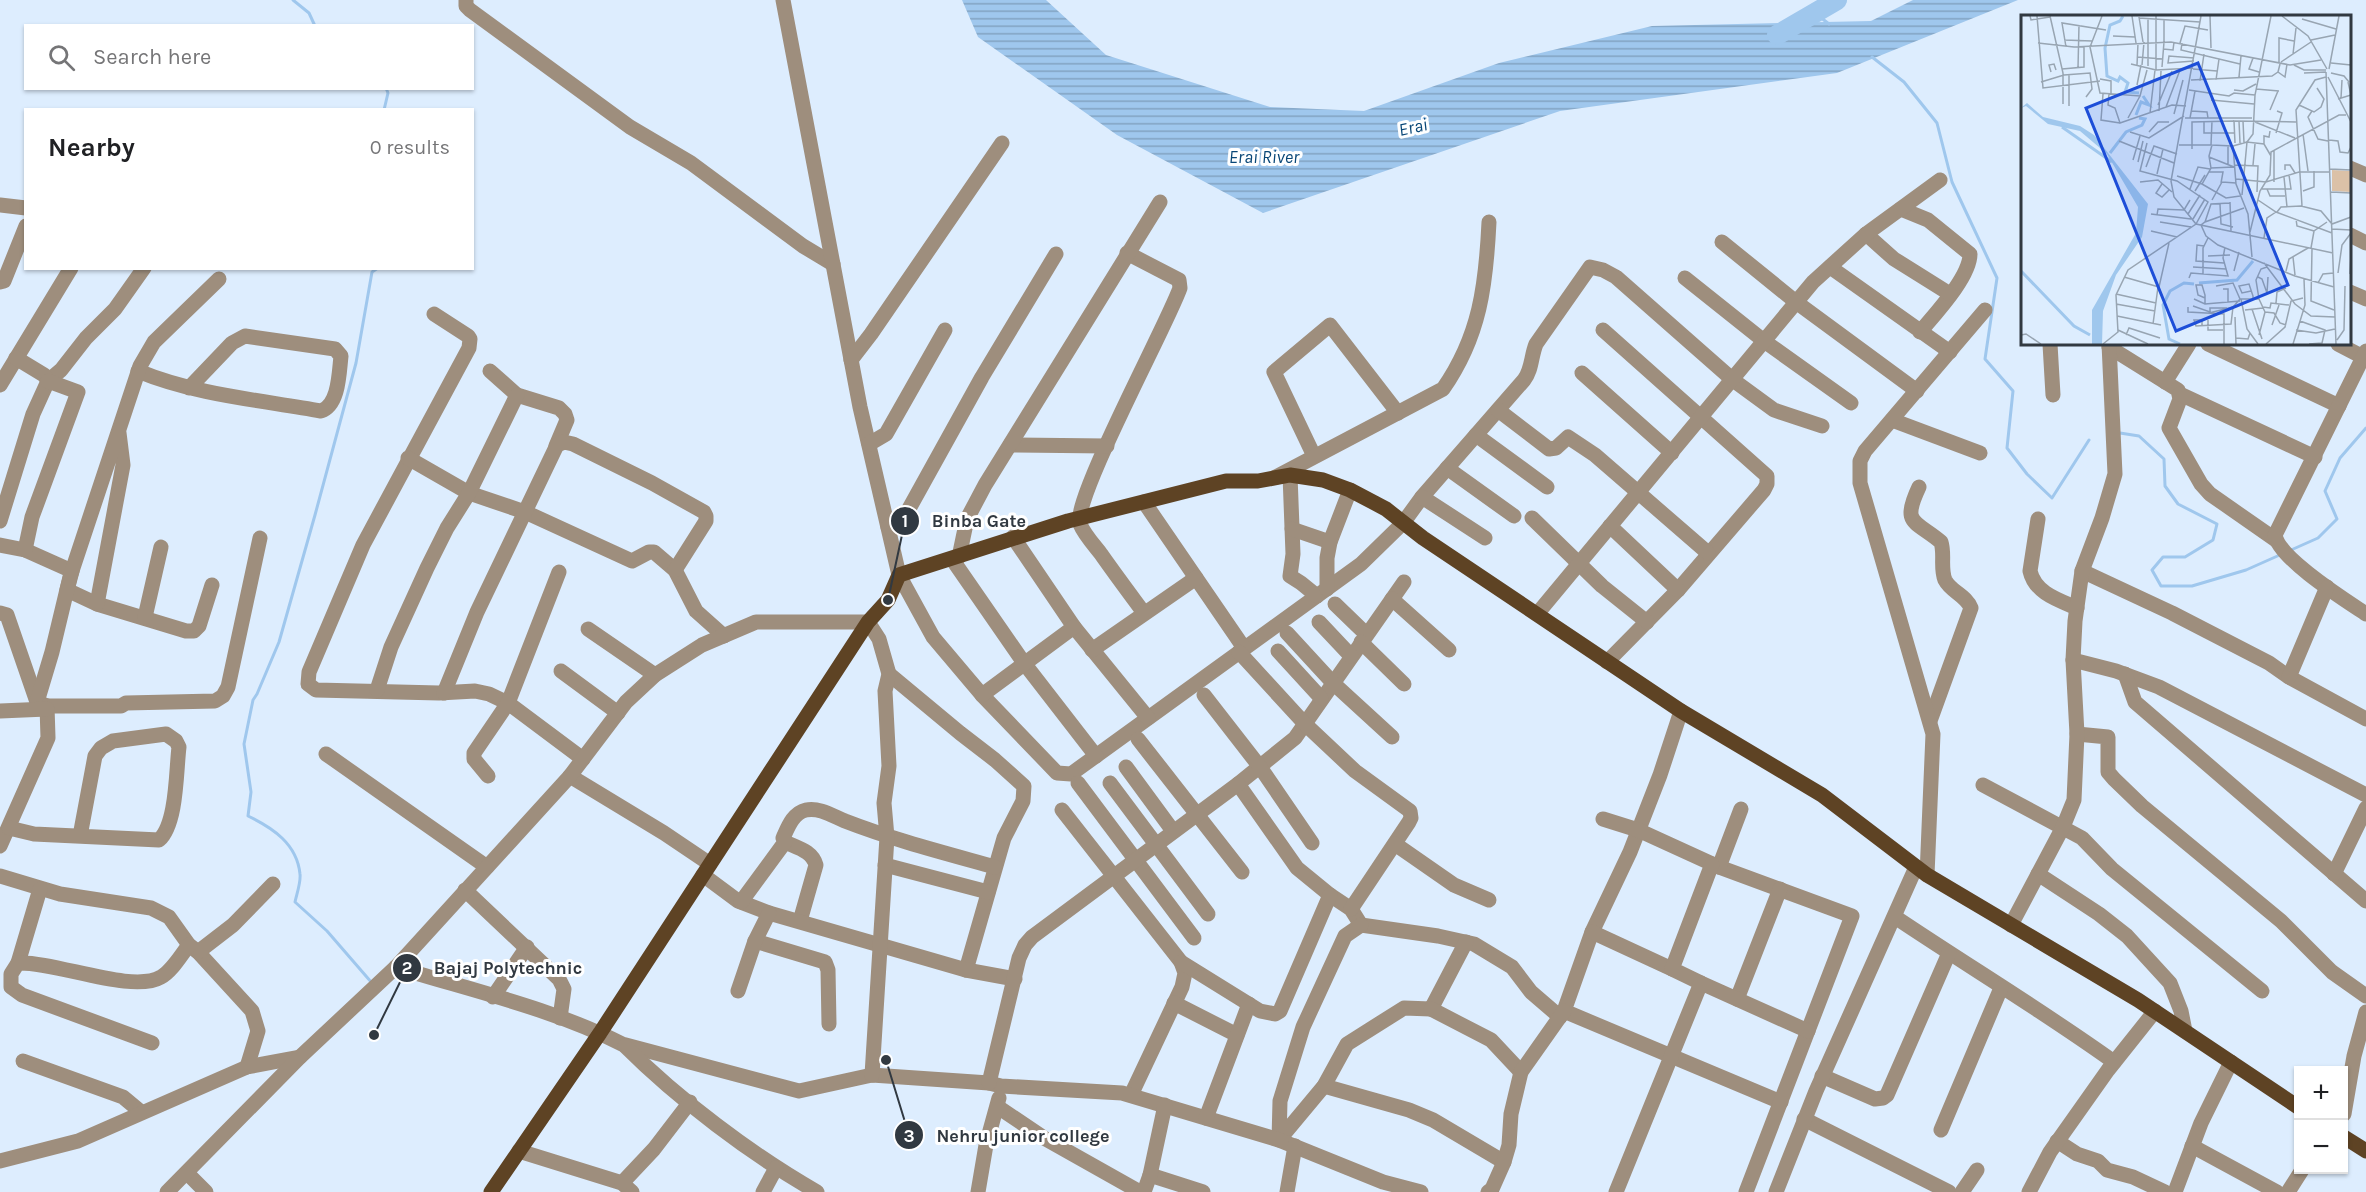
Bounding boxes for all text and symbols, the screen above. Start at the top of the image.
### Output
inset map [2021,15,2351,345]
search box [24,24,474,90]
icon: search [45,41,78,74]
text: Search here [93,44,211,70]
water label: Erai [1396,113,1430,141]
text: Nearby [48,132,135,163]
text: 0 results [370,136,450,159]
water label: Erai River [1229,146,1300,168]
callout: Binba Gate [890,503,1039,539]
text: 1 [902,510,908,532]
text: Binba Gate [932,510,1026,532]
callout: Bajaj Polytechnic [392,950,594,986]
text: 2 [402,957,412,979]
text: Bajaj Polytechnic [434,957,582,979]
map controls [2294,1066,2348,1174]
button: + [2294,1066,2348,1120]
callout: Nehru junior college [894,1117,1121,1153]
button: − [2294,1120,2348,1174]
text: 3 [903,1125,915,1147]
text: Nehru junior college [936,1125,1110,1147]

